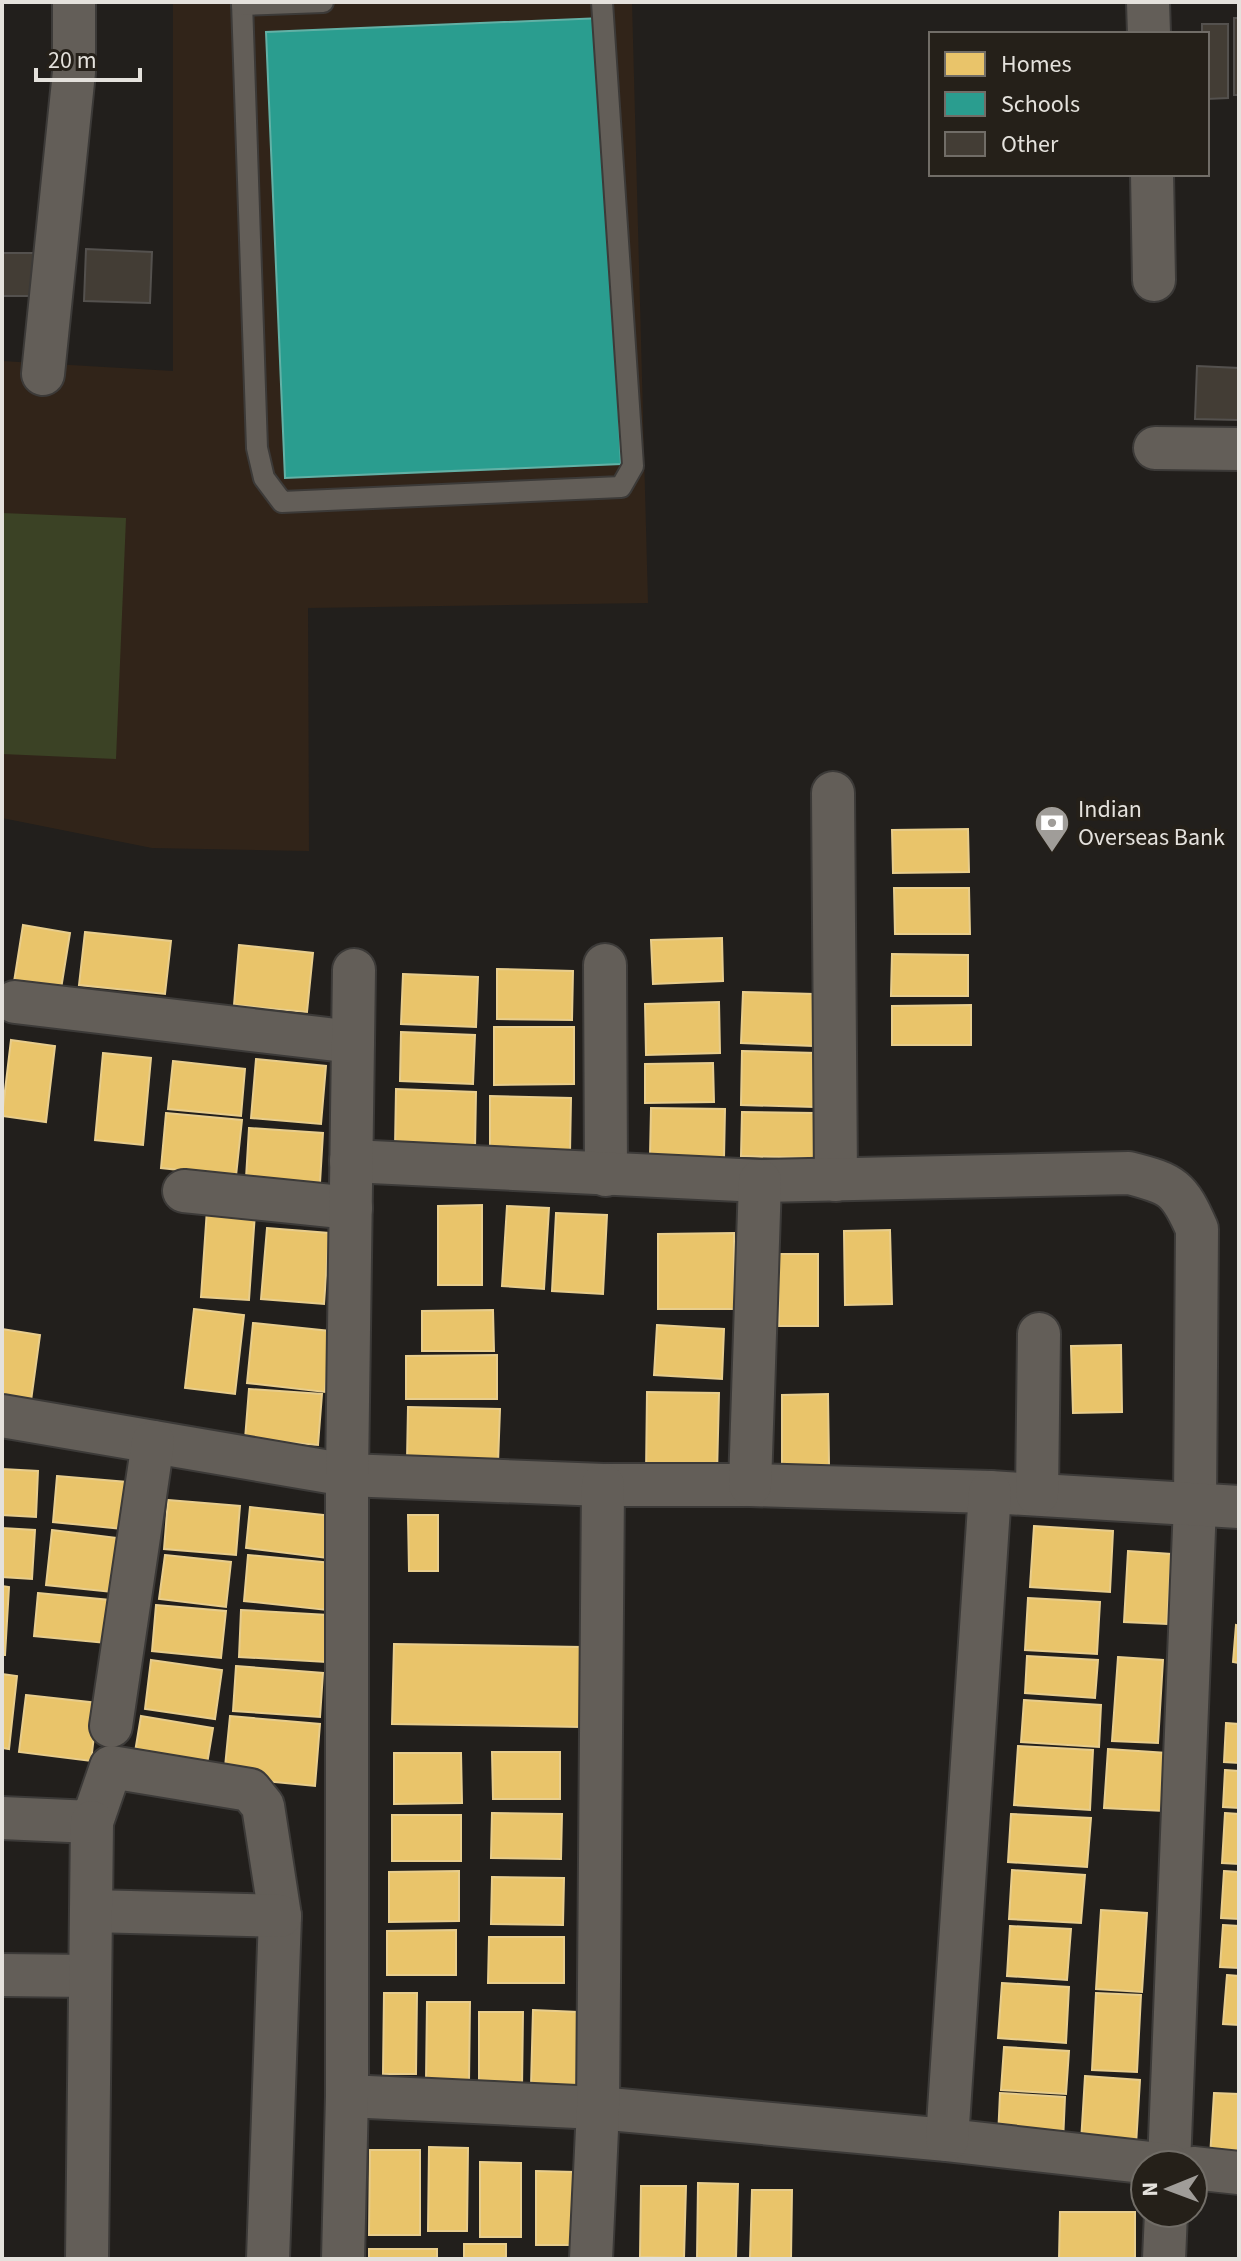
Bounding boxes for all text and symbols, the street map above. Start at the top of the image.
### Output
scale bar [36,32,140,82]
legend [929,32,1209,176]
text: 20 m [48,43,97,78]
text: Homes [1001,47,1072,82]
text: Schools [1001,87,1080,122]
text: Other [1001,127,1059,162]
place label: Indian Overseas Bank [1078,792,1225,855]
bank icon: Indian Overseas Bank [1033,804,1071,854]
north arrow [1129,2149,1209,2229]
text: N [1134,2182,1166,2197]

